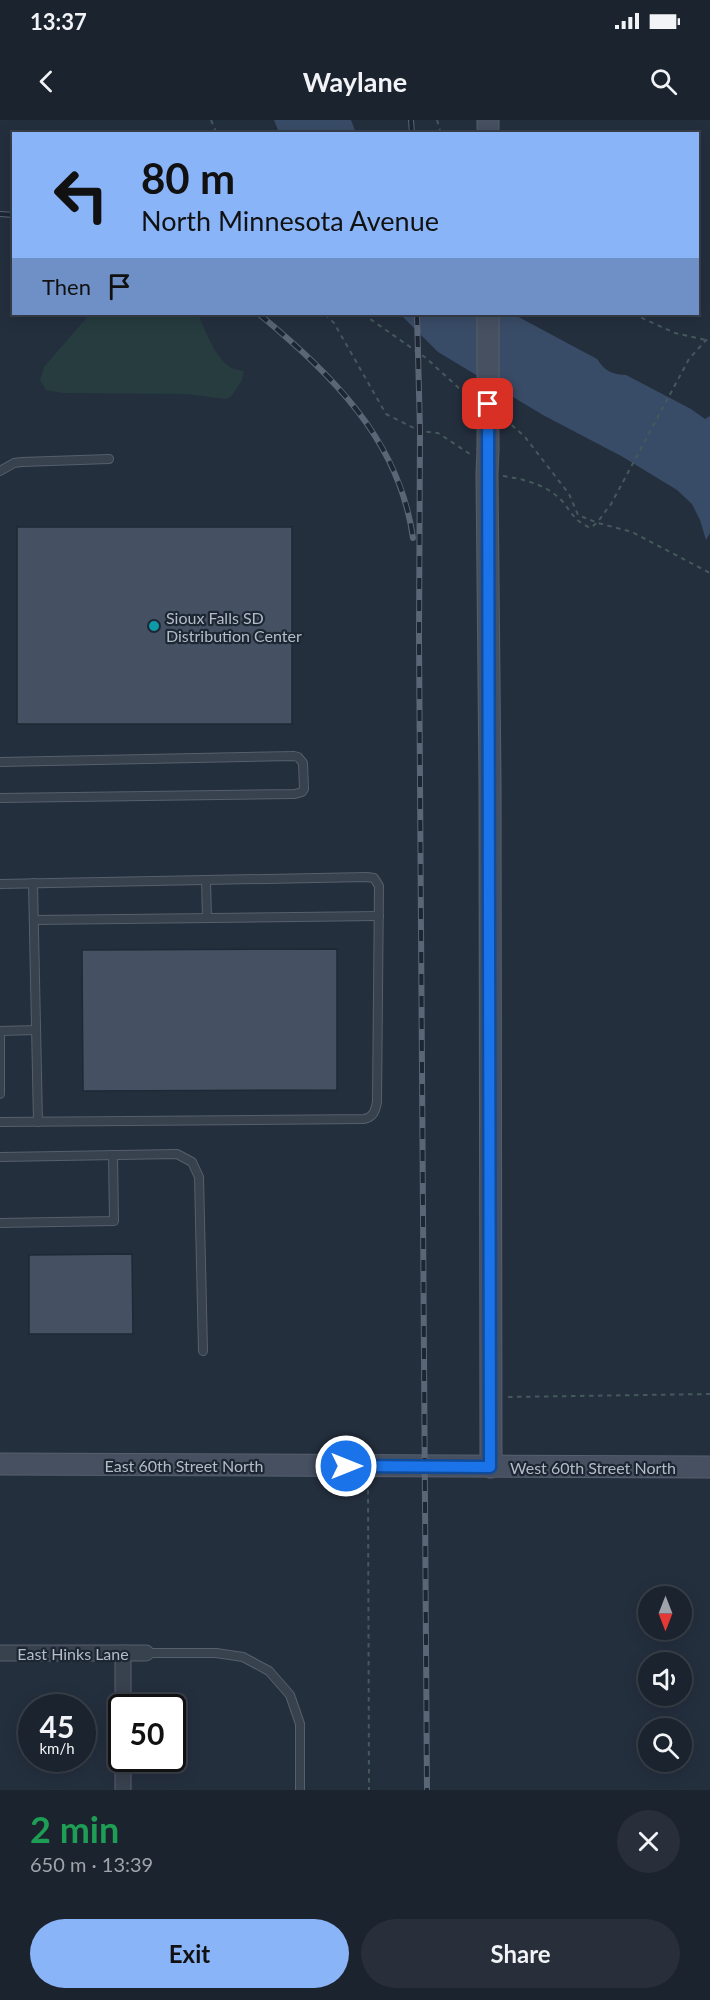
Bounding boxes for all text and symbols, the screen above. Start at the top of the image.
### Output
text: 13:37 [30,8,87,35]
icon: back [30,65,63,98]
text: Waylane [303,65,407,98]
icon: search [647,65,680,98]
text: 80 m [141,153,235,203]
icon: left [42,156,120,234]
text: North Minnesota Avenue [141,204,439,237]
icon: arrive [103,270,136,303]
text: Then [42,273,91,300]
pin [462,378,513,429]
icon: arrive [471,387,504,420]
place label: Sioux Falls SD Distribution Center [166,608,302,645]
marker: Sioux Falls SD Distribution Center [147,619,161,633]
position arrow [314,1434,378,1498]
street label: East 60th Street North [105,1456,263,1475]
street label: West 60th Street North [510,1458,676,1477]
north arrow [638,1586,692,1640]
map controls [638,1586,692,1772]
street label: East Hinks Lane [17,1644,129,1663]
button: sound [638,1652,692,1706]
speed limit sign: 50 [108,1694,186,1772]
text: 45 [40,1708,74,1744]
button: search [638,1718,692,1772]
text: km/h [39,1739,75,1757]
text: 2 min [30,1807,119,1851]
button: close [617,1810,680,1873]
text: 650 m · 13:39 [30,1852,153,1876]
button: Exit [30,1919,349,1988]
button: Share [361,1919,680,1988]

